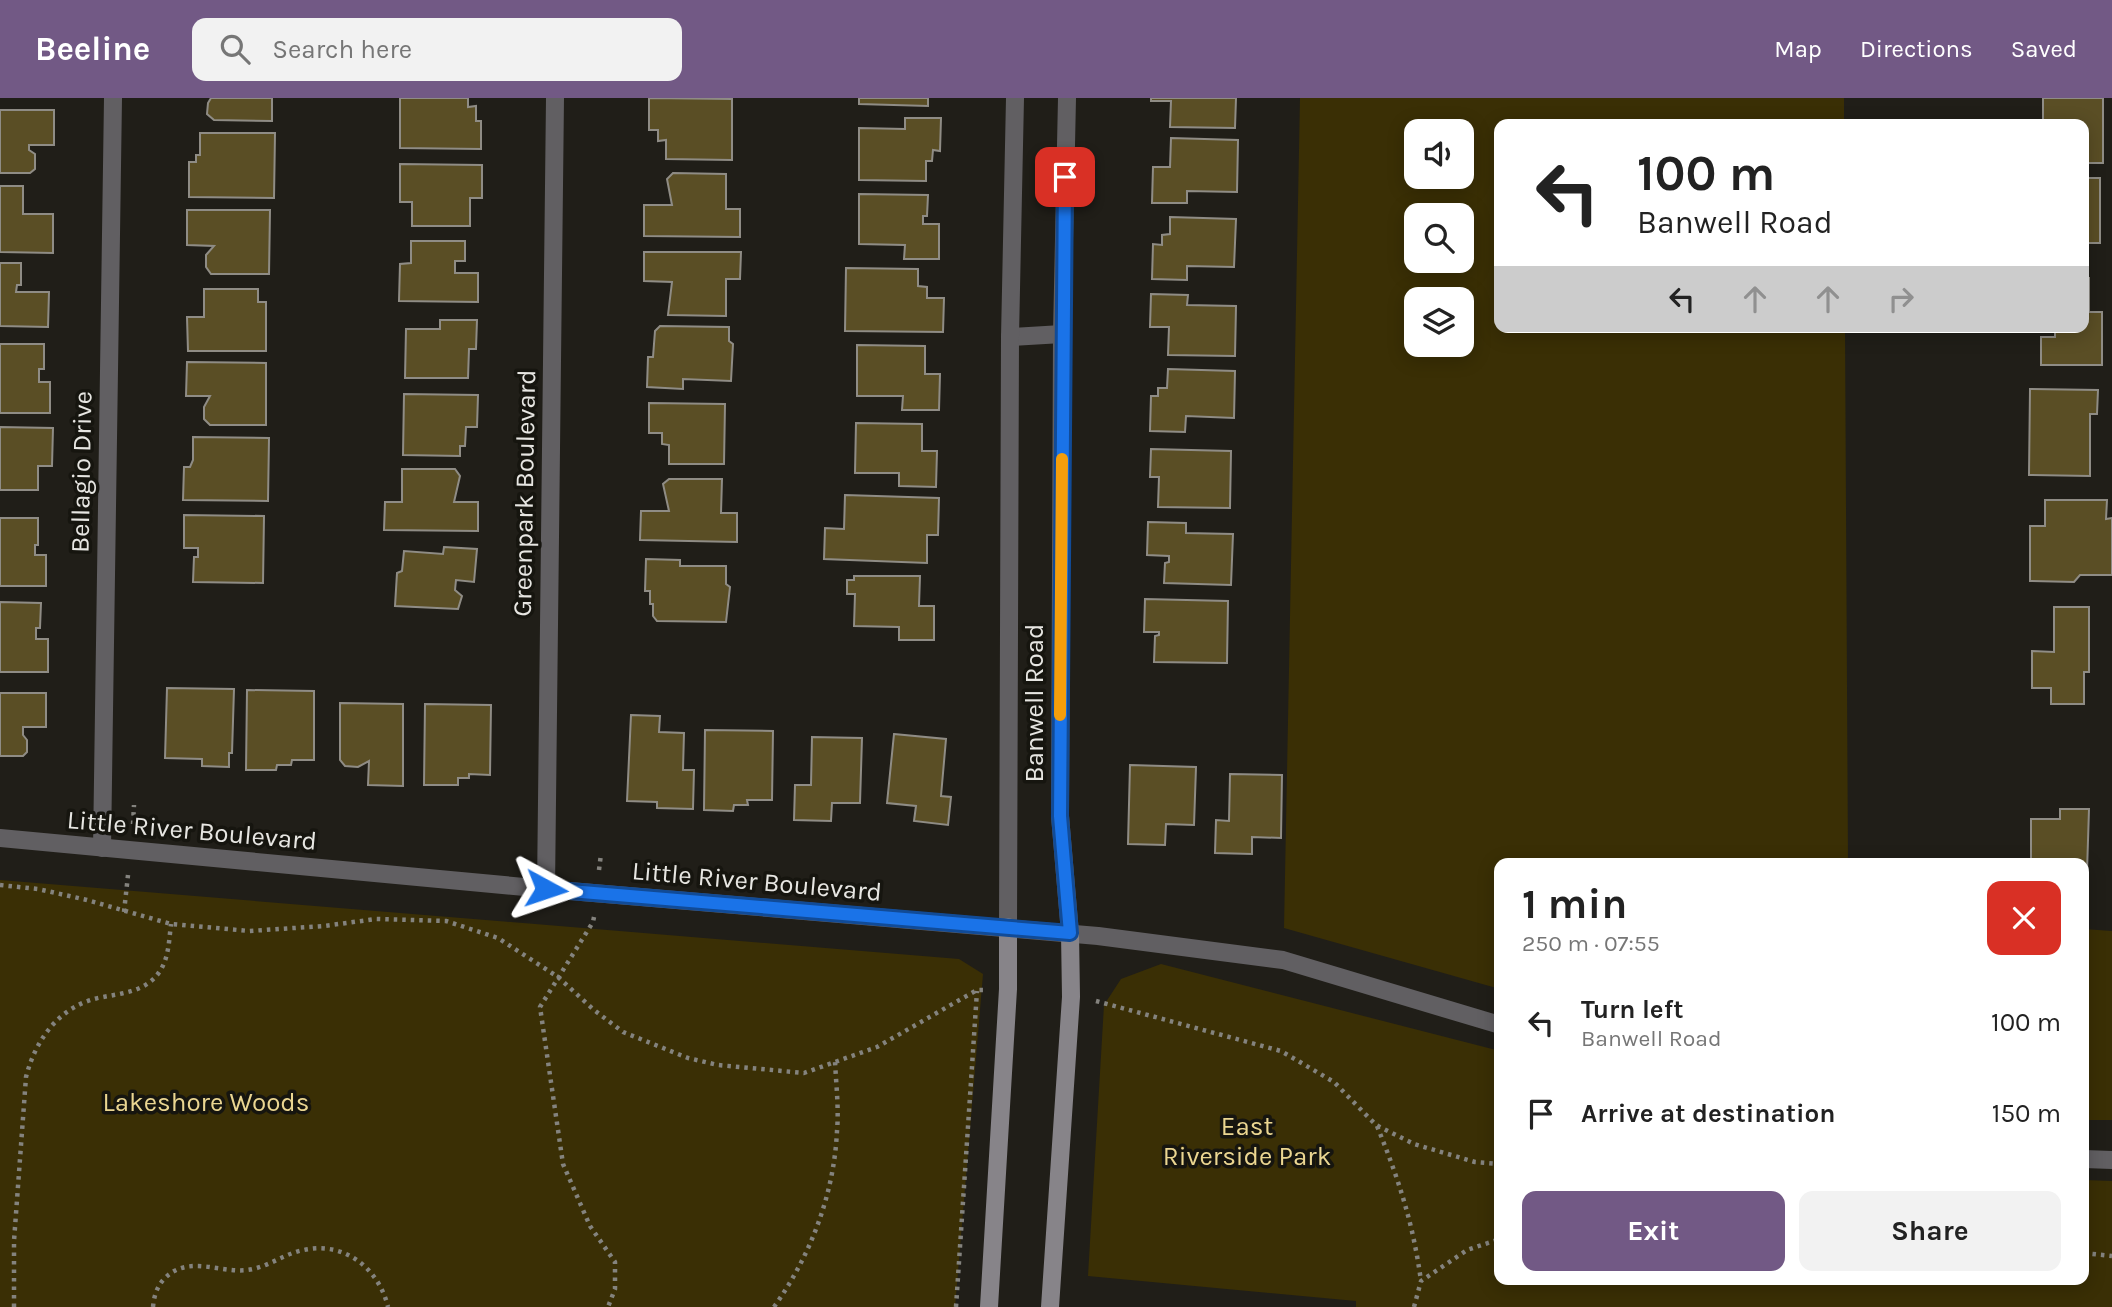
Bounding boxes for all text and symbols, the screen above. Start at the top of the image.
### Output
search box [192,18,682,81]
text: Beeline [35,30,150,68]
icon: search [216,30,254,68]
text: Search here [272,34,412,65]
text: Map [1774,35,1822,63]
text: Directions [1860,35,1973,63]
text: Saved [2011,35,2077,63]
map controls [1404,119,1474,357]
button: sound [1404,119,1474,189]
text: 100 m [1637,145,1775,202]
pin [1035,147,1095,207]
icon: left [1522,147,1613,238]
icon: arrive [1046,158,1084,196]
button: search [1404,203,1474,273]
text: Banwell Road [1637,204,1833,241]
icon: left [1663,280,1701,318]
icon: ahead [1736,280,1774,318]
icon: ahead [1809,280,1847,318]
icon: right [1882,280,1920,318]
button: layers [1404,287,1474,357]
street label: Greenpark Boulevard [507,369,542,617]
street label: Bellagio Drive [65,391,98,553]
street label: Banwell Road [1019,624,1050,782]
street label: Little River Boulevard [66,804,318,857]
position arrow [509,852,583,926]
street label: Little River Boulevard [631,855,883,908]
text: 1 min [1522,879,1627,929]
button: close [1987,881,2061,955]
text: 250 m · 07:55 [1522,930,1660,957]
text: Turn left [1581,994,1683,1025]
icon: left [1522,1004,1560,1042]
text: 100 m [1991,1007,2061,1038]
text: Banwell Road [1581,1025,1722,1052]
park label: Lakeshore Woods [103,1087,309,1118]
icon: arrive [1522,1095,1560,1133]
text: Arrive at destination [1581,1098,1835,1129]
text: 150 m [1992,1098,2061,1129]
park label: East Riverside Park [1163,1111,1331,1172]
button: Exit [1522,1191,1785,1271]
button: Share [1799,1191,2061,1271]

